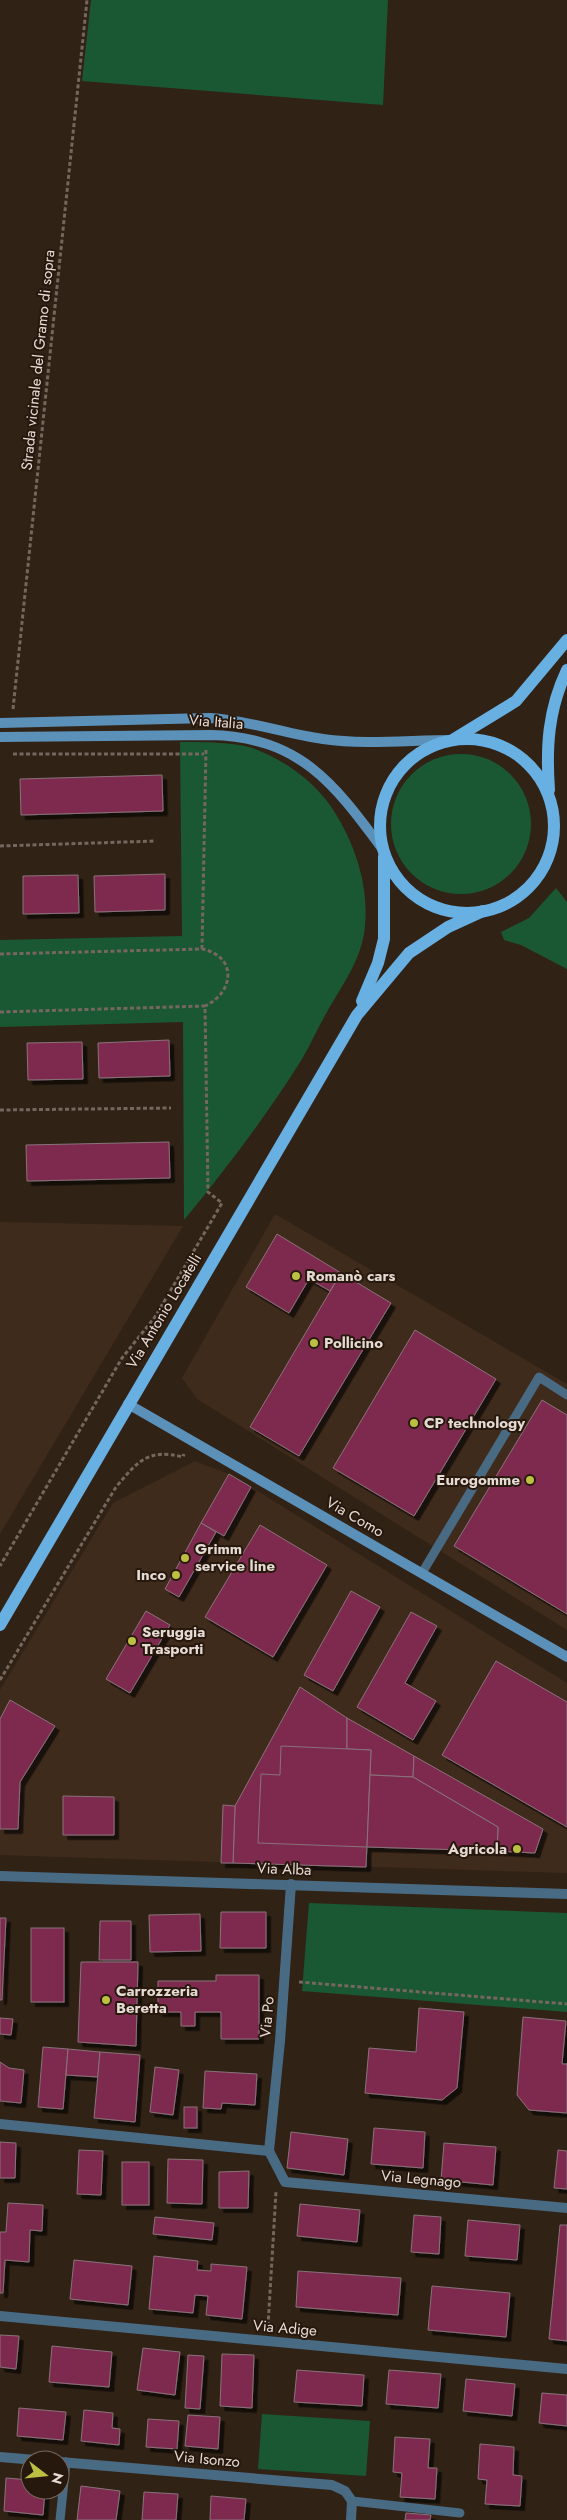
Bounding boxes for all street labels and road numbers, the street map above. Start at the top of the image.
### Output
street label: Strada vicinale del Gramo di sopra [15,249,61,471]
street label: Via Italia [188,709,244,735]
street label: Via Antonio Locatelli [121,1249,207,1373]
street label: Via Como [322,1492,388,1542]
street label: Via Alba [256,1857,312,1881]
street label: Via Po [254,1995,280,2039]
street label: Via Legnago [380,2165,462,2193]
street label: Via Adige [252,2314,318,2342]
street label: Via Isonzo [173,2445,241,2473]

